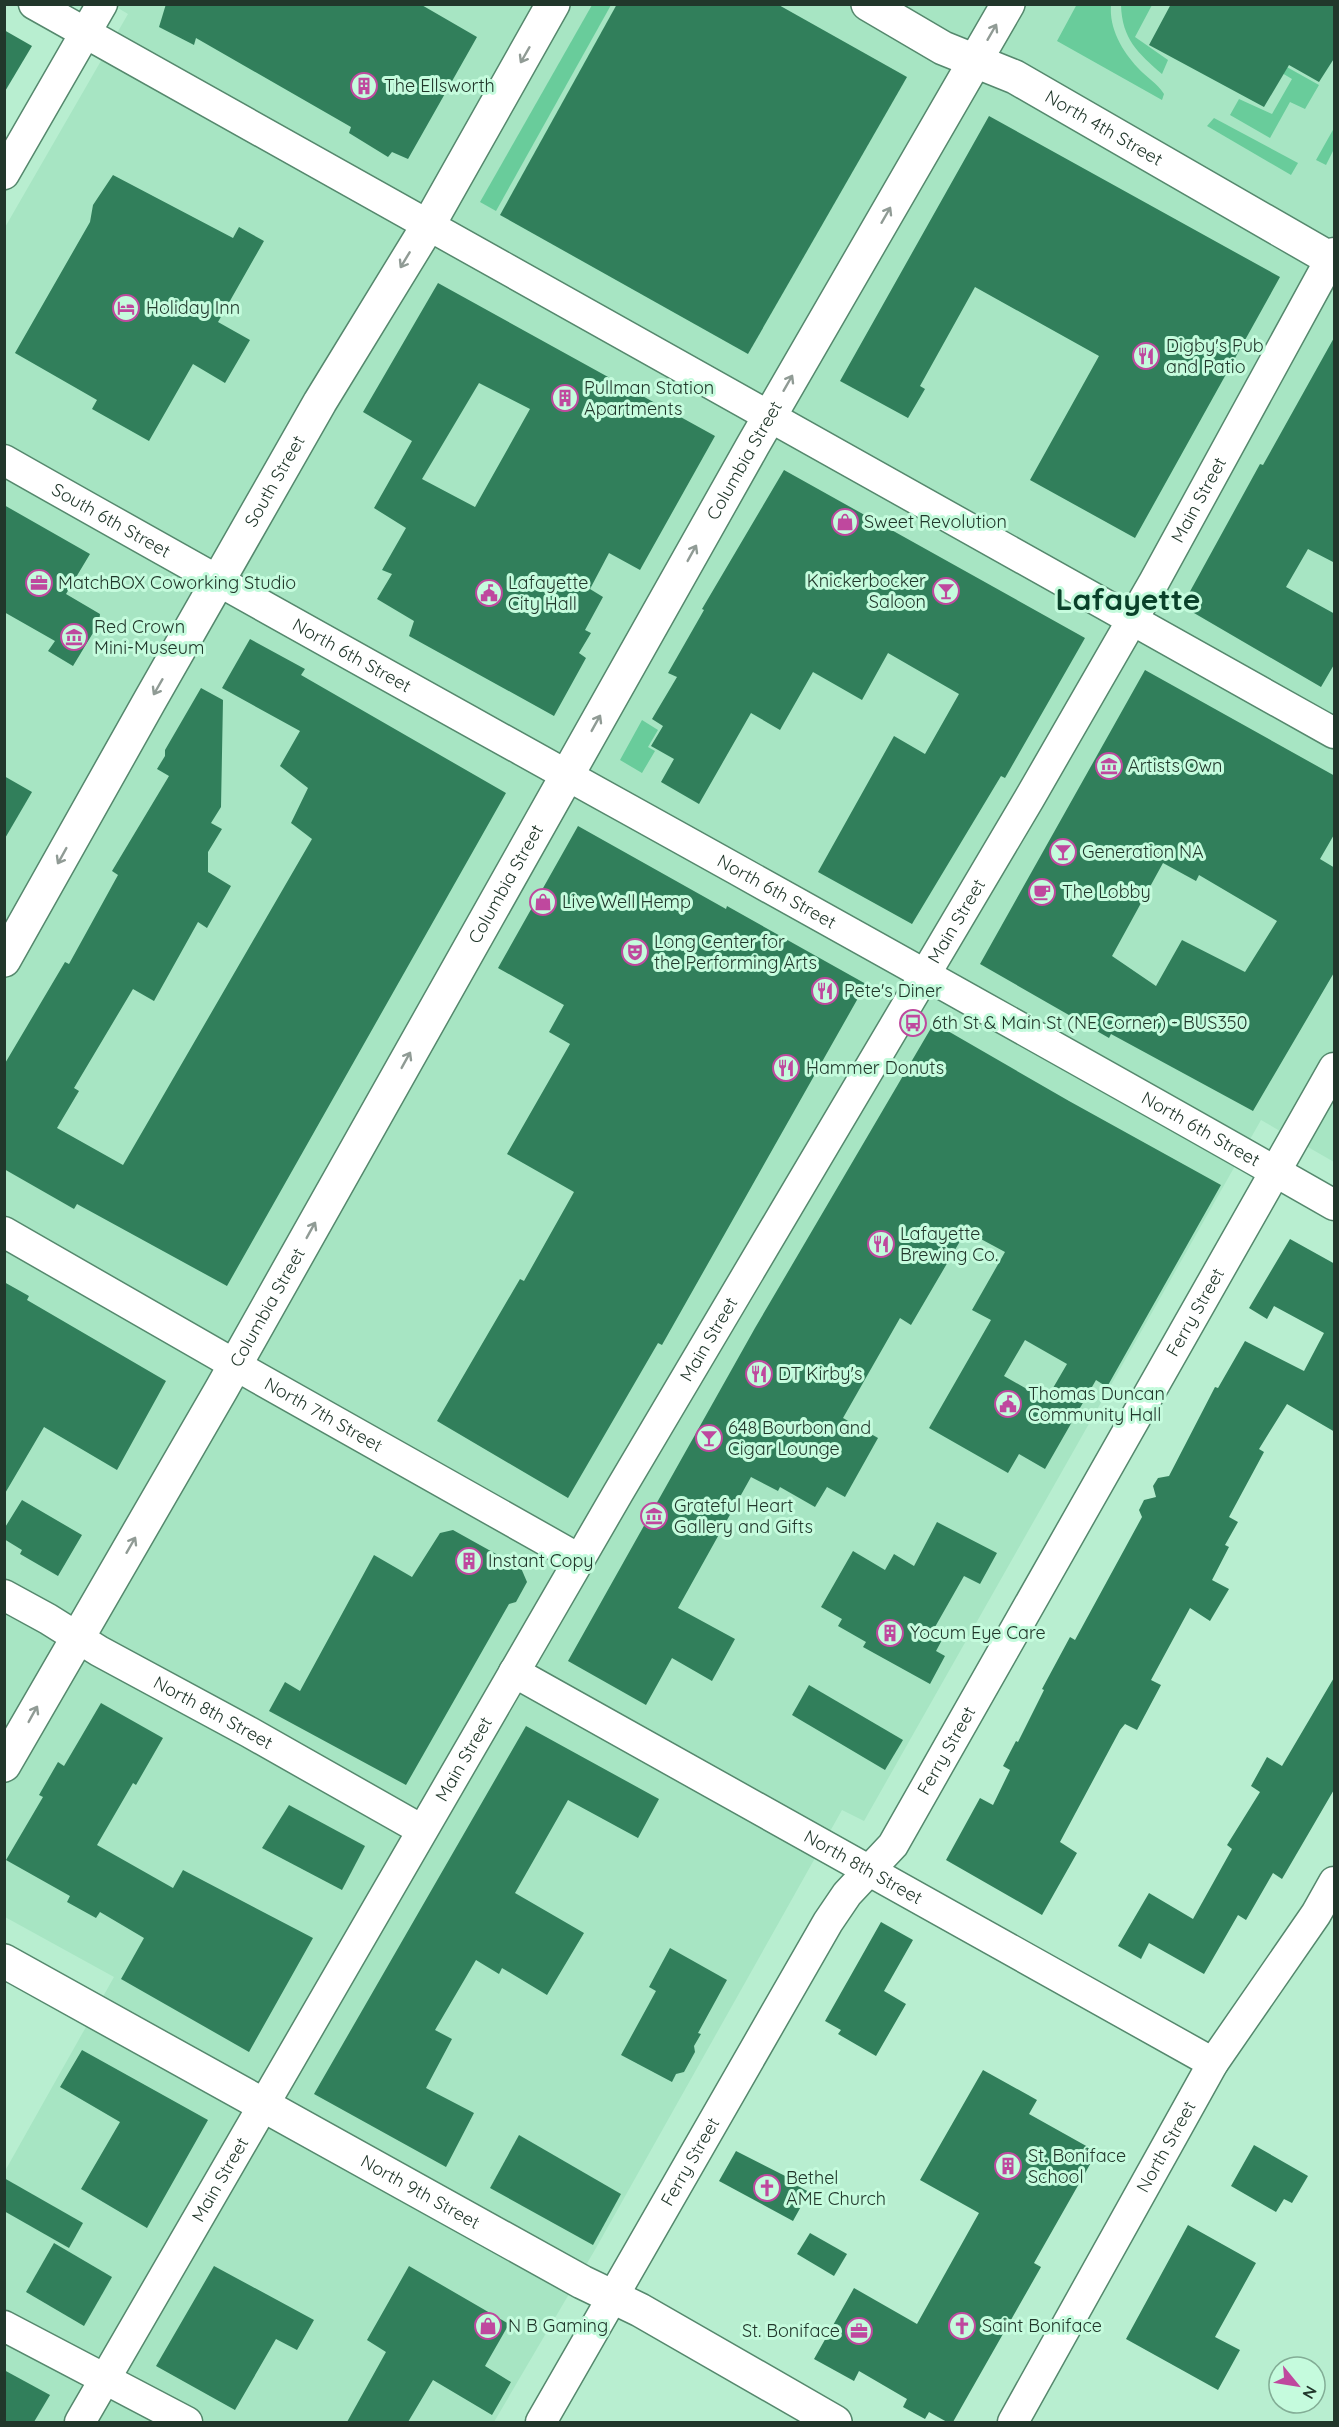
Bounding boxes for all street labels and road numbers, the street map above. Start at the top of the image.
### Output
street label: North 4th Street [1041,85,1167,171]
street label: Columbia Street [701,397,787,524]
street label: South Street [239,431,310,531]
street label: Main Street [1166,453,1231,547]
street label: South 6th Street [48,477,175,563]
street label: North 6th Street [289,613,415,697]
street label: Columbia Street [463,820,548,947]
street label: North 6th Street [713,849,840,933]
street label: Main Street [922,875,990,967]
street label: North 6th Street [1138,1086,1264,1171]
street label: Columbia Street [224,1244,310,1371]
street label: Ferry Street [1161,1264,1229,1361]
street label: Main Street [675,1293,742,1386]
street label: North 7th Street [260,1372,387,1457]
street label: North 8th Street [150,1671,277,1754]
street label: Ferry Street [912,1702,980,1799]
street label: Main Street [430,1712,497,1805]
street label: North 8th Street [800,1824,927,1909]
street label: North Street [1131,2097,1201,2196]
street label: Ferry Street [655,2113,724,2210]
street label: Main Street [186,2133,253,2226]
street label: North 9th Street [357,2149,484,2234]

